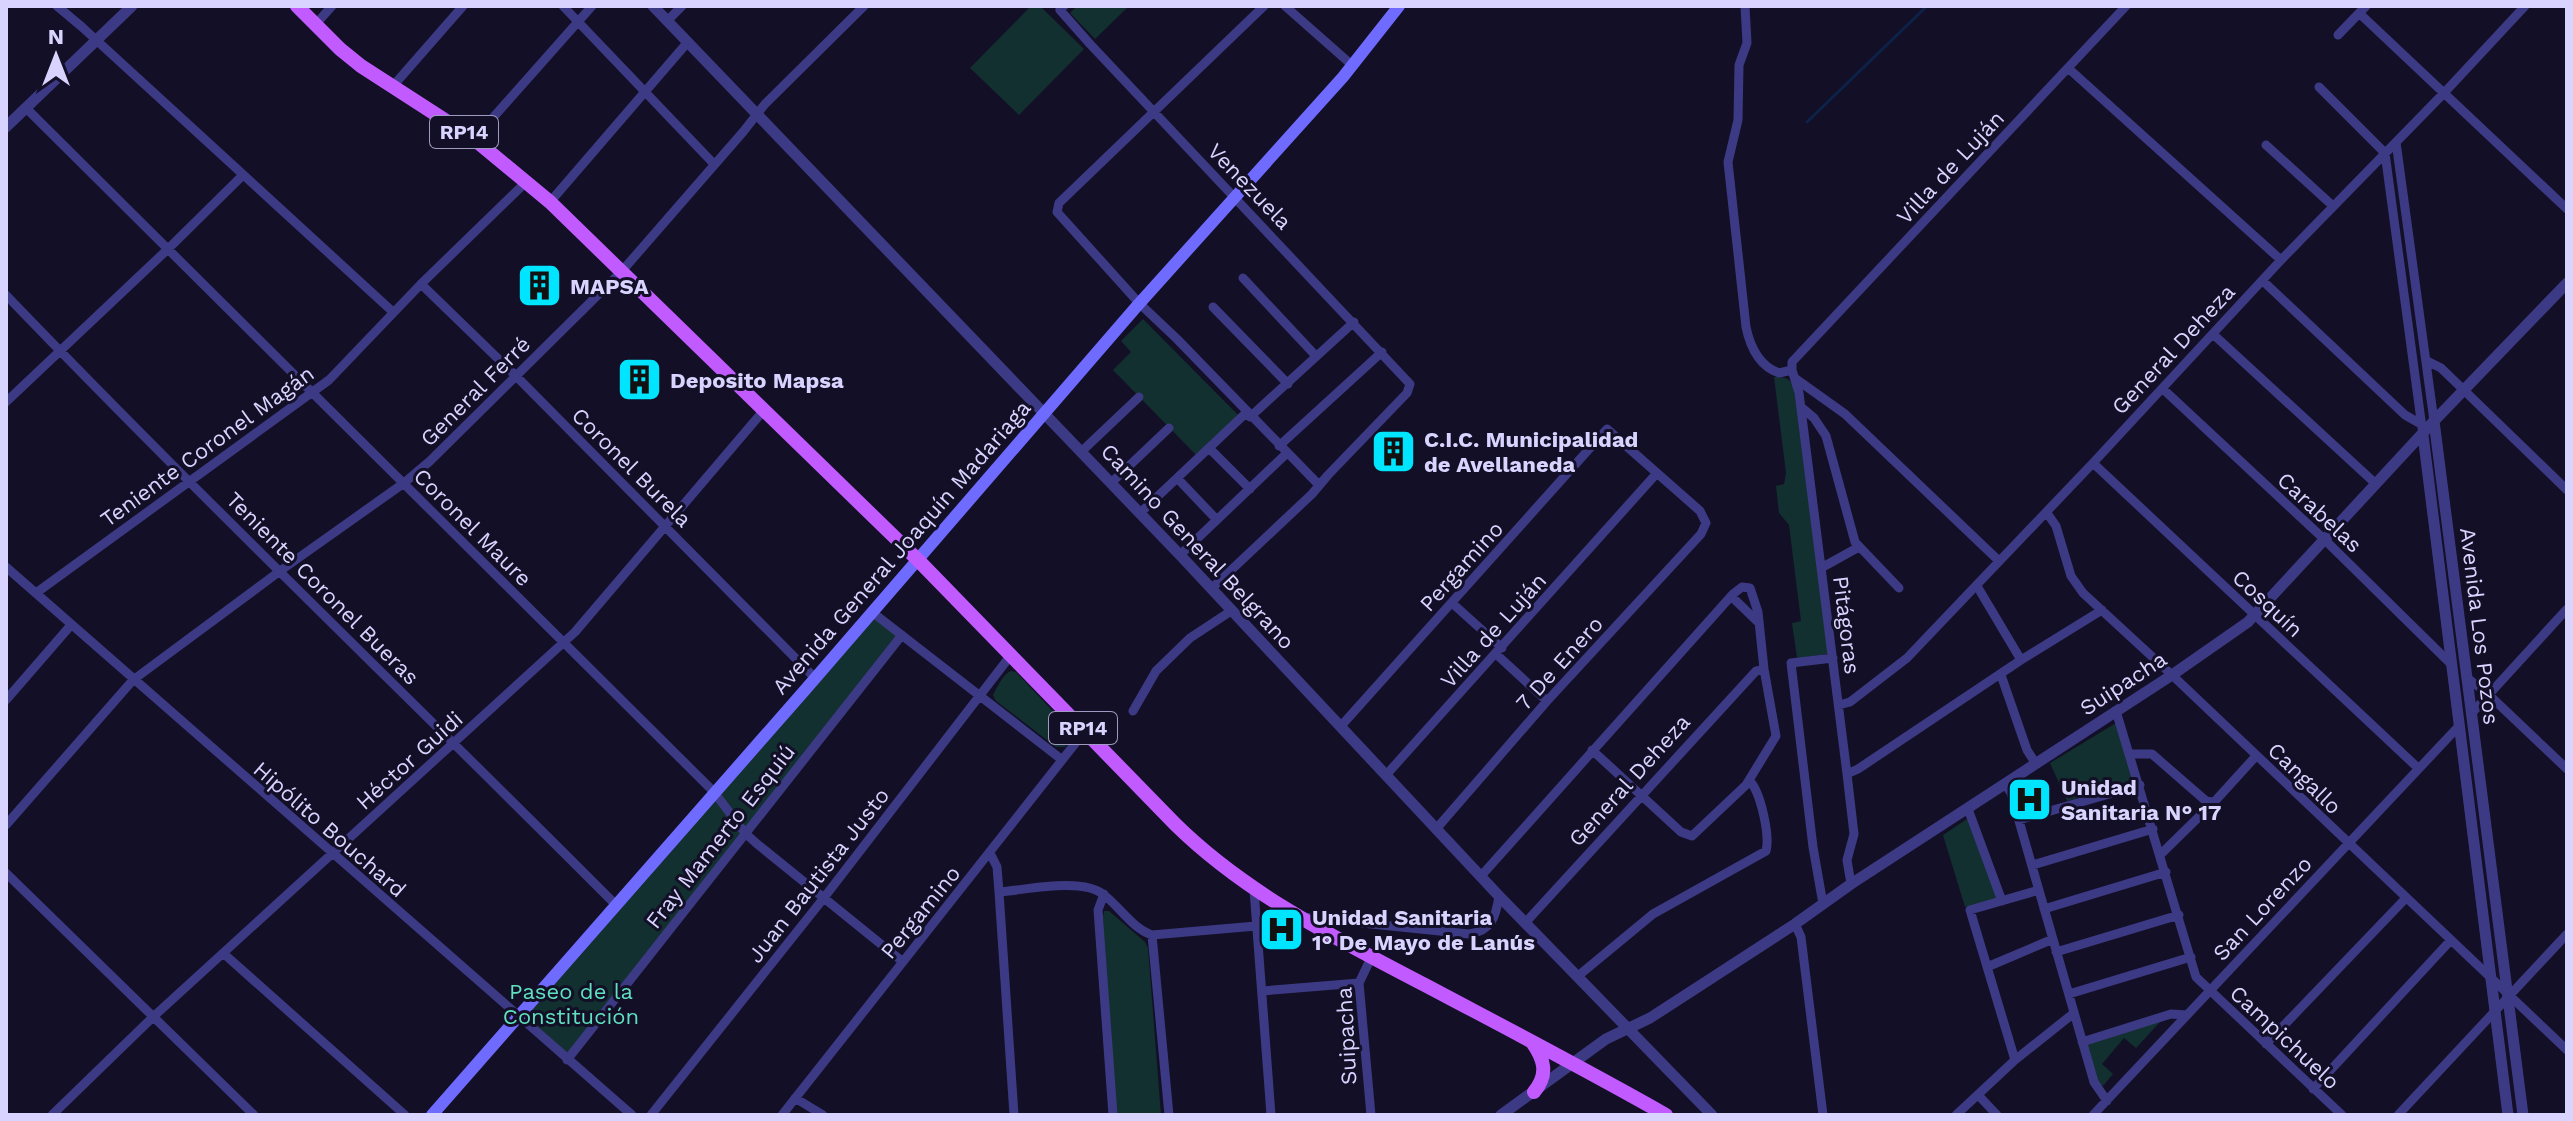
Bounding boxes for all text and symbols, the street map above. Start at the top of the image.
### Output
north arrow [16,16,96,96]
text: N [48,24,64,49]
street label: Villa de Luján [1892,106,2009,229]
road number: RP14 [430,116,498,148]
street label: Venezuela [1203,138,1297,234]
building icon: MAPSA [515,262,563,310]
place label: MAPSA [570,274,649,299]
street label: General Deheza [2107,279,2240,420]
street label: General Ferré [415,331,535,451]
building icon: Deposito Mapsa [615,356,663,404]
street label: Teniente Coronel Magán [96,361,319,532]
place label: Deposito Mapsa [670,368,844,393]
street label: Avenida General Joaquín Madariaga [767,395,1036,699]
street label: Coronel Burela [567,403,696,532]
place label: C.I.C. Municipalidad de Avellaneda [1424,427,1638,477]
building icon: C.I.C. Municipalidad de Avellaneda [1369,428,1417,476]
street label: Camino General Belgrano [1096,438,1299,654]
street label: Coronel Maure [409,463,537,591]
street label: Carabelas [2272,467,2367,558]
street label: Teniente Coronel Bueras [221,487,424,690]
street label: Pergamino [1415,516,1508,616]
street label: Avenida Los Pozos [2455,526,2504,726]
street label: Cosquín [2227,565,2308,642]
street label: Villa de Luján [1435,568,1551,693]
street label: Pitágoras [1828,575,1865,675]
street label: 7 De Enero [1511,611,1608,715]
street label: Suipacha [2075,646,2171,721]
street label: Héctor Guidi [351,706,468,815]
street label: General Deheza [1564,709,1695,851]
road number: RP14 [1049,712,1117,744]
street label: Cangallo [2263,737,2346,819]
street label: Fray Mamerto Esquiú [641,739,800,933]
street label: Hipólito Bouchard [248,756,411,902]
place label: Unidad Sanitaria N° 17 [2061,775,2221,825]
hospital icon: Unidad Sanitaria N° 17 [2006,776,2054,824]
street label: Juan Bautista Justo [743,783,894,967]
street label: San Lorenzo [2208,851,2317,966]
street label: Pergamino [875,861,965,964]
place label: Unidad Sanitaria 1° De Mayo de Lanús [1312,905,1535,955]
hospital icon: Unidad Sanitaria 1° De Mayo de Lanús [1257,906,1305,954]
park label: Paseo de la Constitución [503,979,639,1029]
street label: Campichuelo [2225,980,2344,1094]
street label: Suipacha [1331,986,1362,1086]

